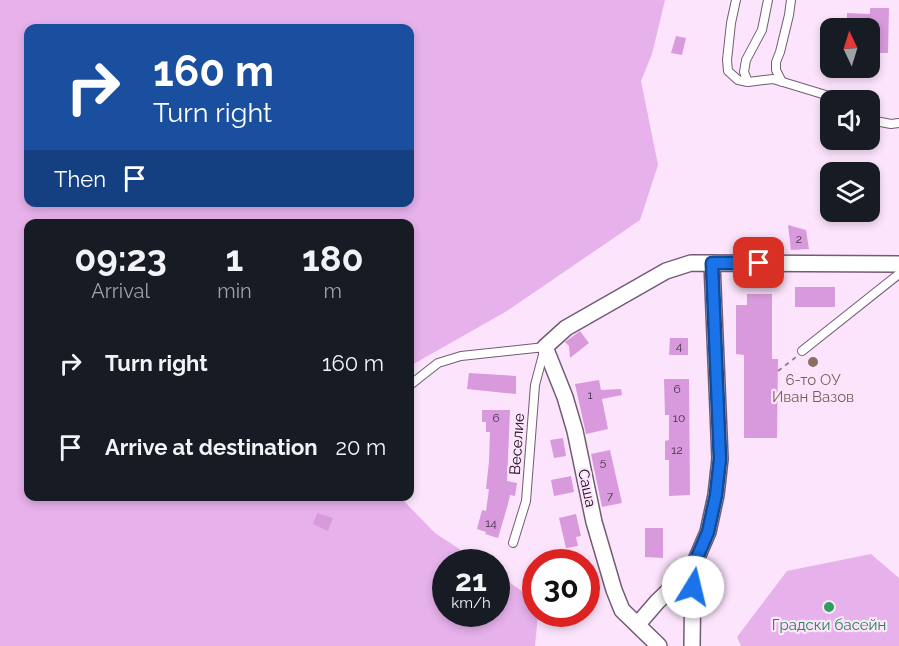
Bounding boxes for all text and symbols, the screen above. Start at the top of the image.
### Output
north arrow [820,18,880,78]
map controls [820,18,880,222]
text: 160 m [153,47,274,96]
icon: right [54,48,132,126]
button: sound [820,90,880,150]
text: Turn right [153,97,272,128]
icon: arrive [118,162,151,195]
button: layers [820,162,880,222]
text: Then [54,166,106,192]
house number: 2 [796,232,802,246]
text: 09:23 [74,237,167,279]
text: 1 [226,237,243,279]
text: 180 [302,237,364,279]
pin [733,237,784,288]
icon: arrive [742,246,775,279]
text: Arrival [91,279,150,303]
text: min [217,279,252,303]
text: m [324,279,342,303]
house number: 4 [676,339,683,353]
icon: right [54,347,87,380]
text: Turn right [105,350,208,376]
text: 160 m [322,350,384,376]
marker: 6-то ОУ Иван Вазов [806,355,820,369]
place label: 6-то ОУ Иван Вазов [772,371,854,406]
house number: 6 [673,382,681,396]
house number: 1 [587,388,593,402]
house number: 6 [492,411,500,425]
house number: 10 [673,411,685,425]
street label: Веселие [506,412,528,476]
icon: arrive [54,431,87,464]
text: Arrive at destination [105,434,318,460]
text: 20 m [336,434,386,460]
house number: 12 [671,443,683,457]
house number: 5 [600,455,607,469]
street label: Саша [574,467,600,509]
house number: 7 [607,489,614,503]
house number: 14 [485,516,497,530]
speed limit sign: 30 [522,549,600,627]
position arrow [661,555,725,619]
text: 21 [455,563,487,598]
text: km/h [451,594,491,612]
marker: Градски басейн [822,600,836,614]
place label: Градски басейн [772,616,886,634]

